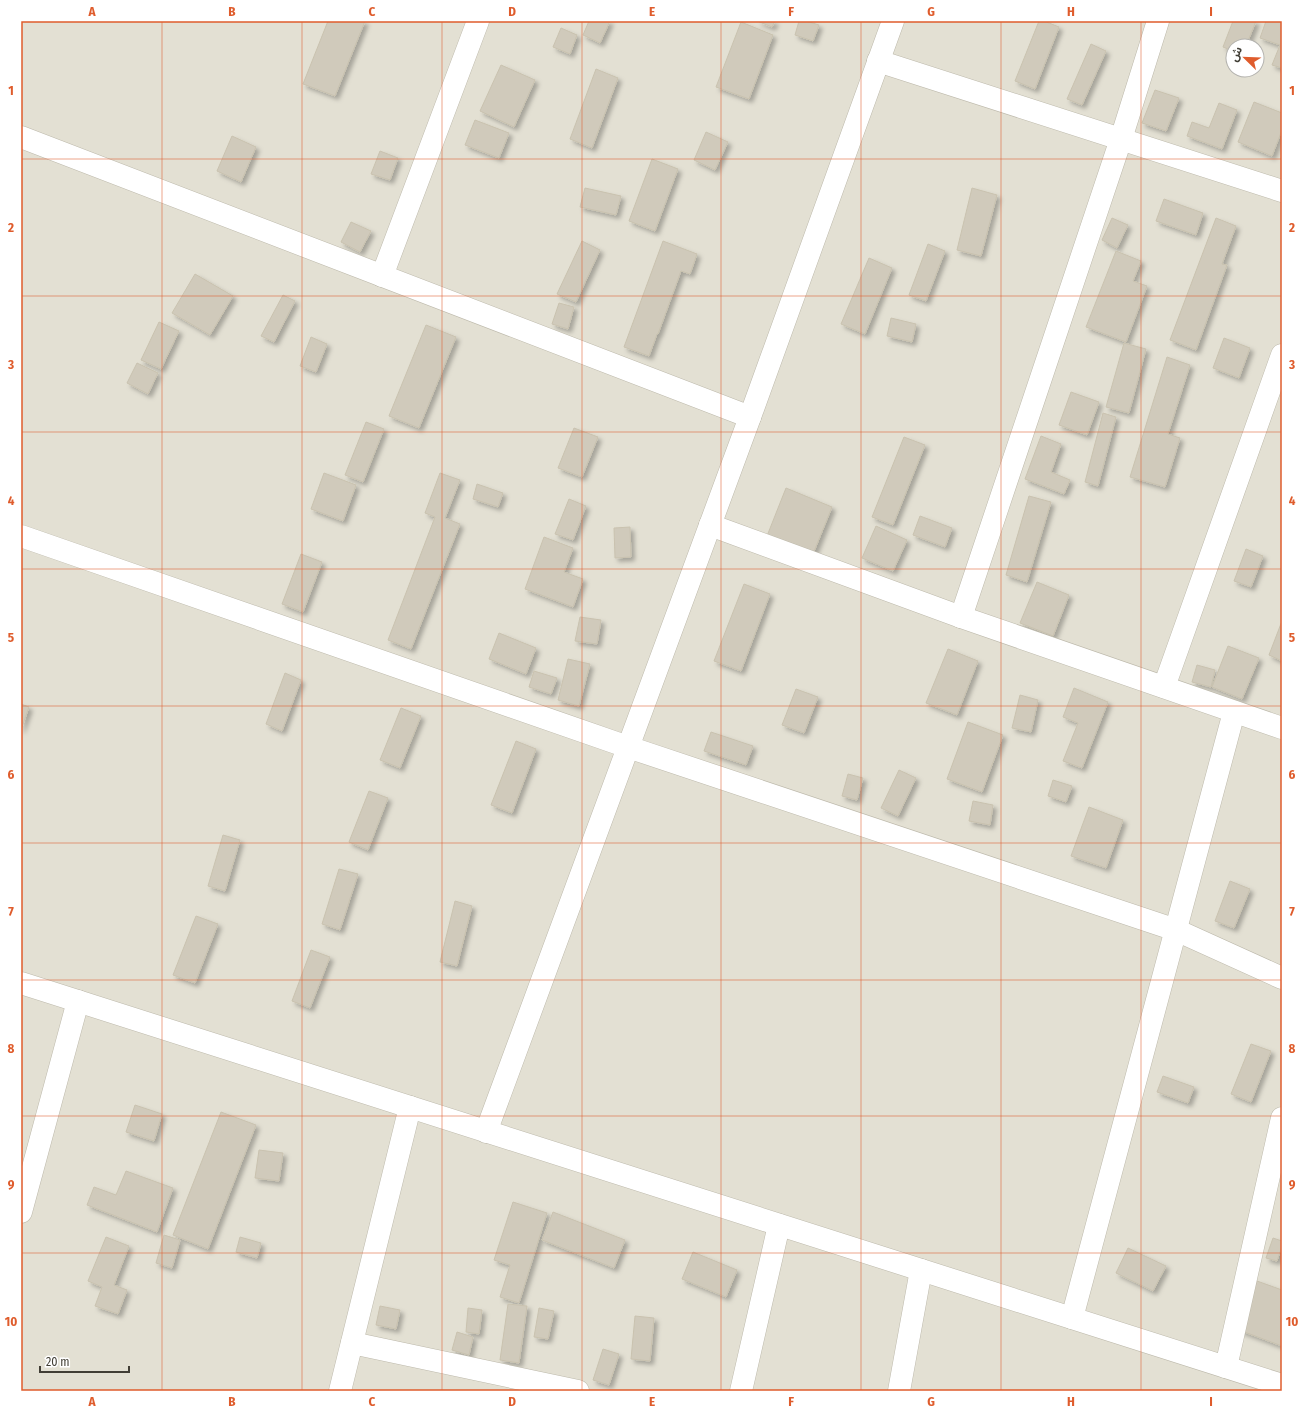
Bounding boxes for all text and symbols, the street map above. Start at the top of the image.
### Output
text: A [87,4,96,19]
text: B [228,4,236,19]
text: C [369,4,376,19]
text: D [508,4,516,19]
text: E [649,4,655,19]
text: F [788,4,794,19]
text: G [927,4,935,19]
text: H [1067,4,1075,19]
text: I [1209,4,1213,19]
north arrow [1225,38,1265,78]
text: ش [1227,45,1245,64]
text: 1 [8,83,14,98]
text: 1 [1289,83,1295,98]
text: 2 [7,220,14,235]
text: 2 [1288,220,1295,235]
text: 3 [7,357,14,372]
text: 3 [1288,357,1295,372]
text: 4 [8,493,15,508]
text: 4 [1289,493,1296,508]
text: 5 [8,630,14,645]
text: 5 [1289,630,1295,645]
text: 6 [8,767,15,782]
text: 6 [1289,767,1296,782]
text: 7 [8,904,14,919]
text: 7 [1289,904,1295,919]
text: 8 [8,1041,15,1056]
text: 8 [1289,1041,1296,1056]
text: 9 [8,1177,15,1192]
text: 9 [1289,1177,1296,1192]
text: 10 [5,1314,17,1329]
text: 10 [1286,1314,1298,1329]
scale bar [40,1348,129,1374]
text: 20 m [46,1355,70,1369]
text: A [87,1394,96,1409]
text: B [228,1394,236,1409]
text: C [369,1394,376,1409]
text: D [508,1394,516,1409]
text: E [649,1394,655,1409]
text: F [788,1394,794,1409]
text: G [927,1394,935,1409]
text: H [1067,1394,1075,1409]
text: I [1209,1394,1213,1409]

